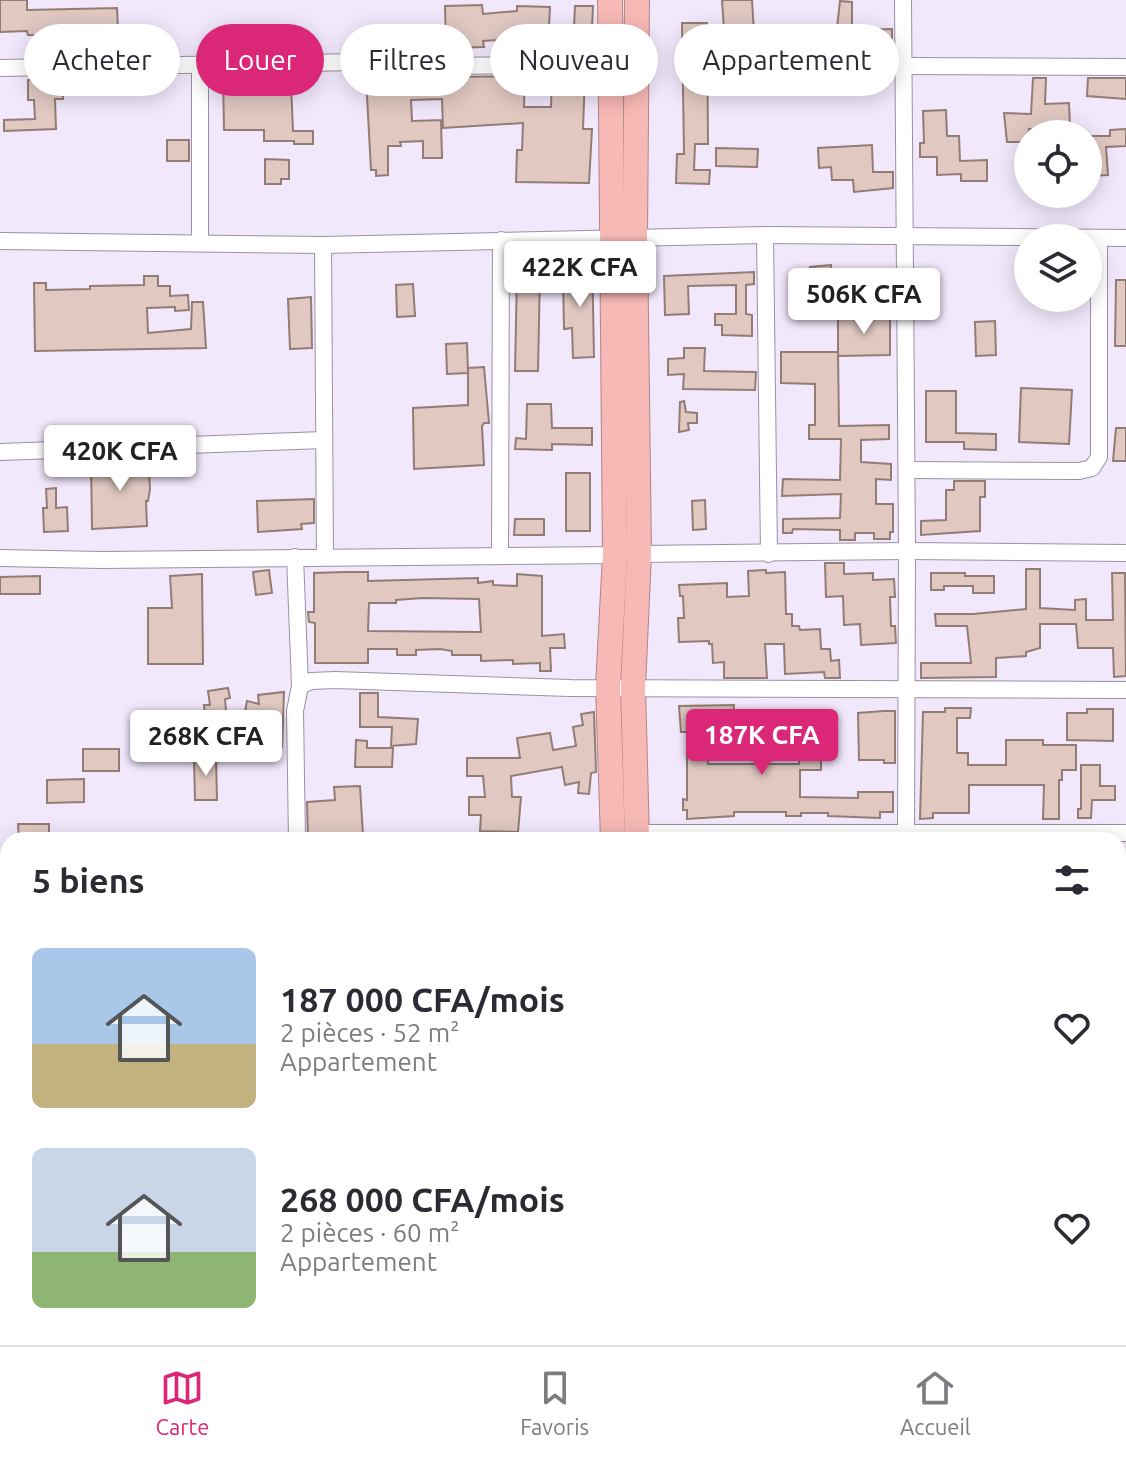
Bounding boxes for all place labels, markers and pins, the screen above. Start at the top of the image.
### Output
pin: 422K CFA [497,241,663,309]
pin: 506K CFA [781,268,947,336]
pin: 420K CFA [37,425,203,493]
pin: 187K CFA [679,709,845,777]
pin: 268K CFA [123,710,289,778]

